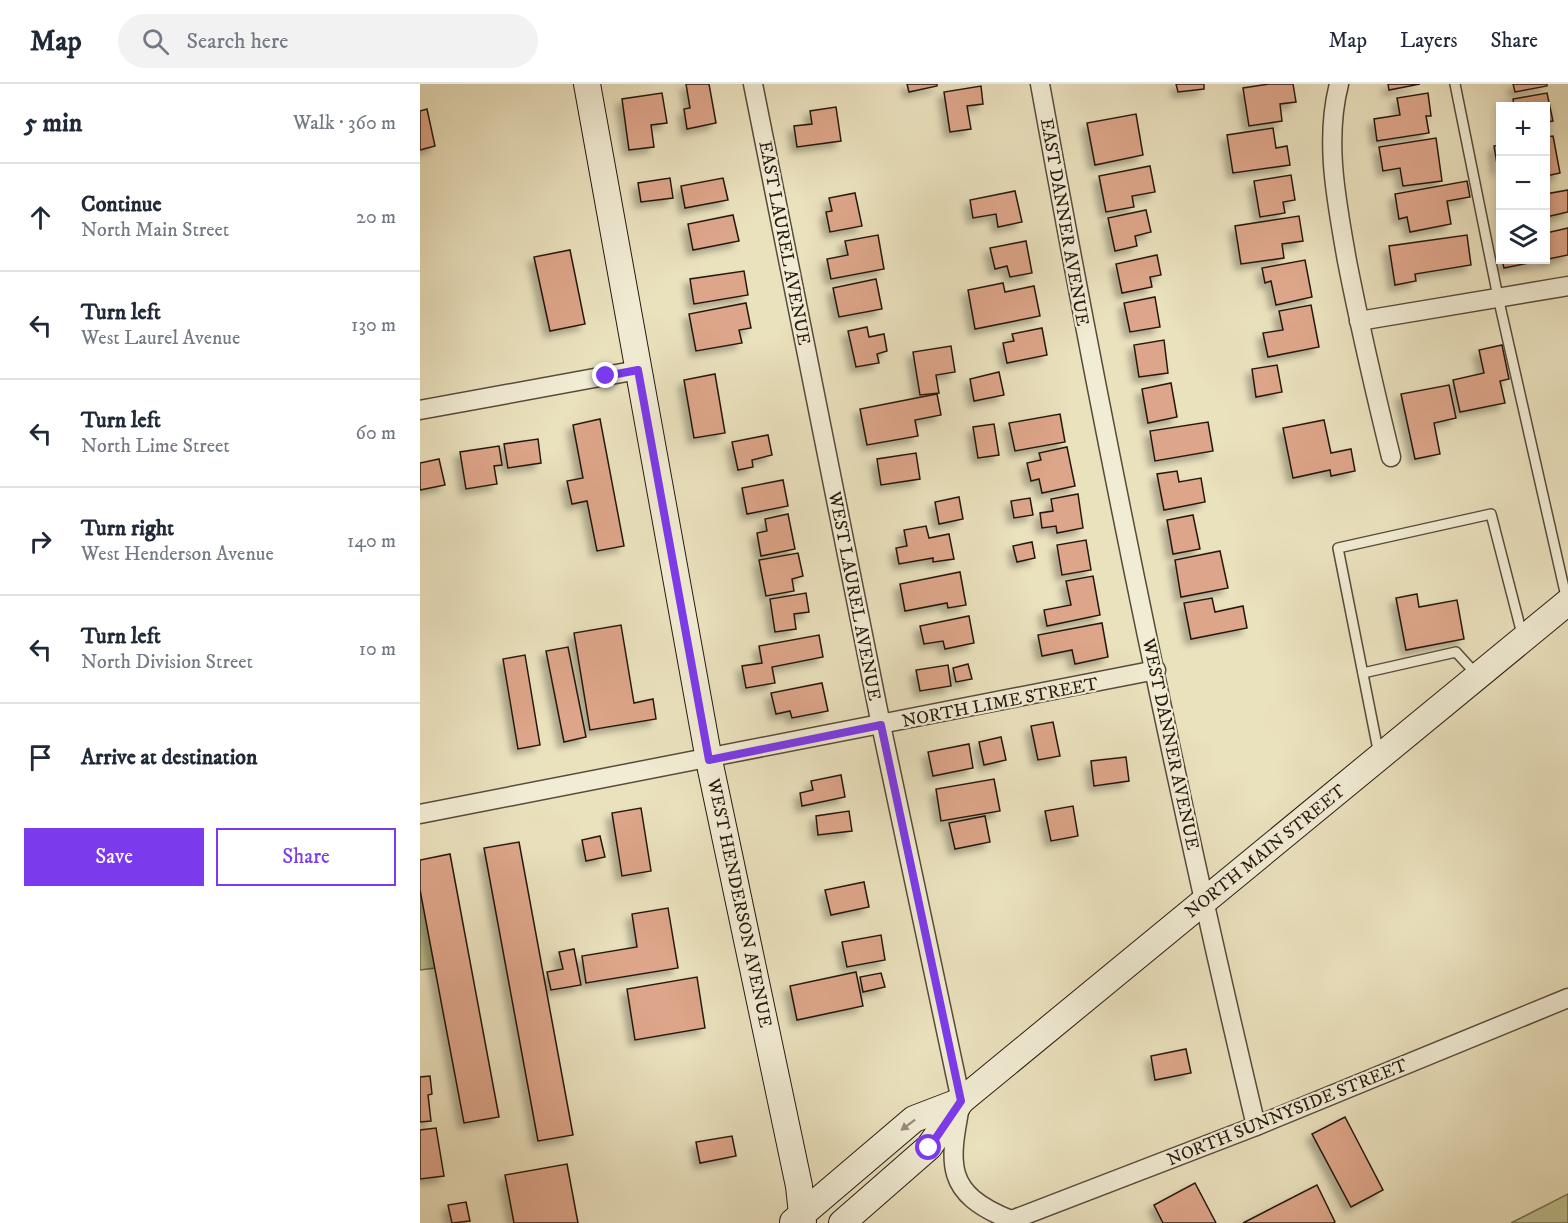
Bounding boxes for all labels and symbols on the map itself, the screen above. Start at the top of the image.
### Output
street label: EAST DANNER AVENUE [1035,117,1093,328]
street label: EAST LAUREL AVENUE [753,139,815,347]
route end [592,362,618,388]
street label: WEST LAUREL AVENUE [823,489,885,703]
street label: WEST DANNER AVENUE [1137,636,1203,852]
street label: NORTH LIME STREET [900,673,1100,733]
street label: WEST HENDERSON AVENUE [702,776,776,1030]
street label: NORTH MAIN STREET [1181,780,1351,923]
street label: NORTH SUNNYSIDE STREET [1164,1054,1411,1171]
one-way arrow [901,1118,916,1130]
route start [915,1134,941,1160]

